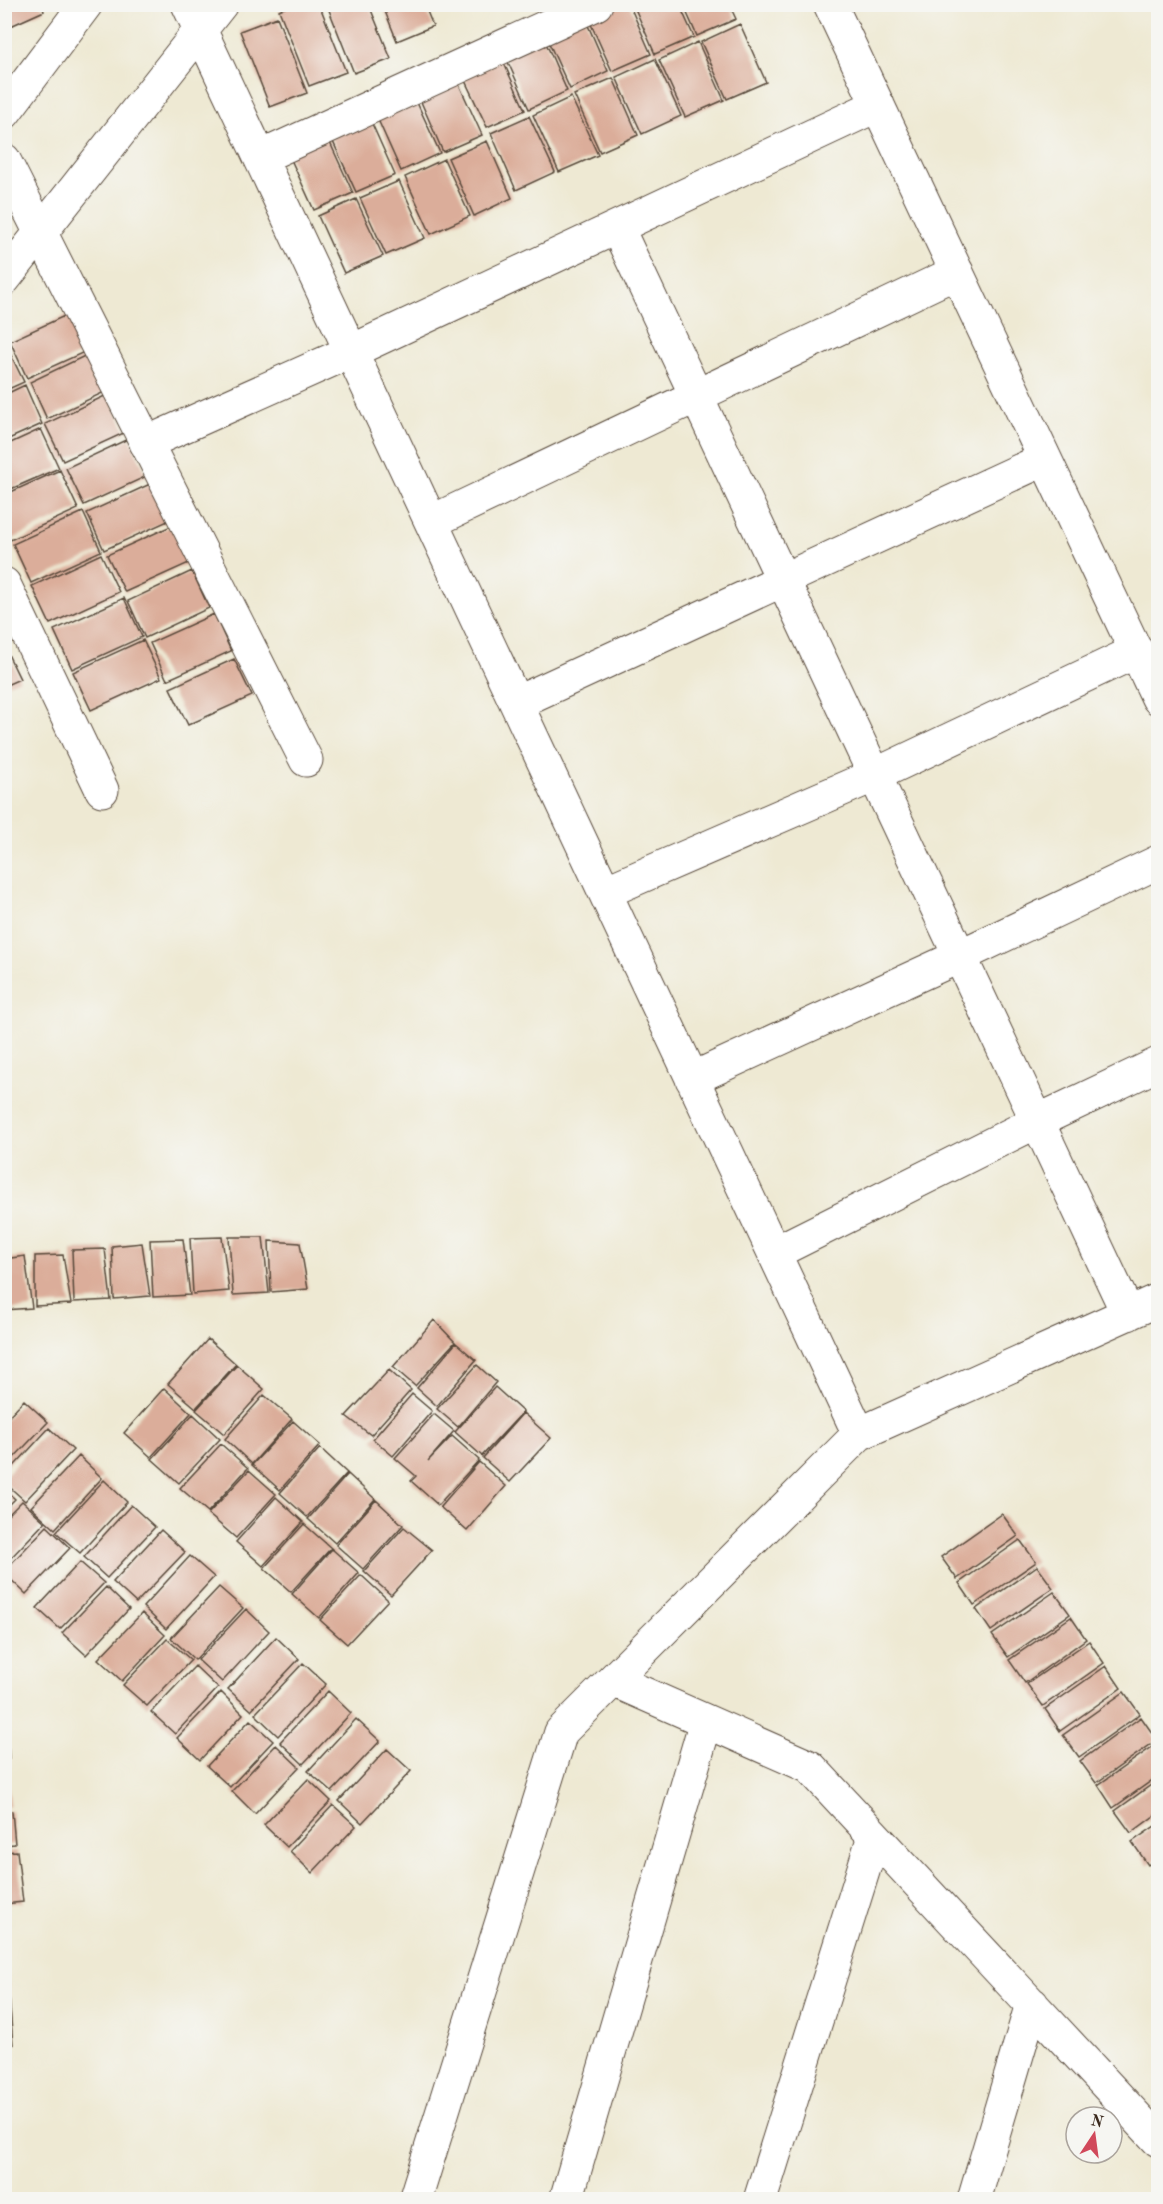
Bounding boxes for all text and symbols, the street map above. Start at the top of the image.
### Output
north arrow [1064,2105,1124,2165]
text: N [1089,2113,1105,2132]

